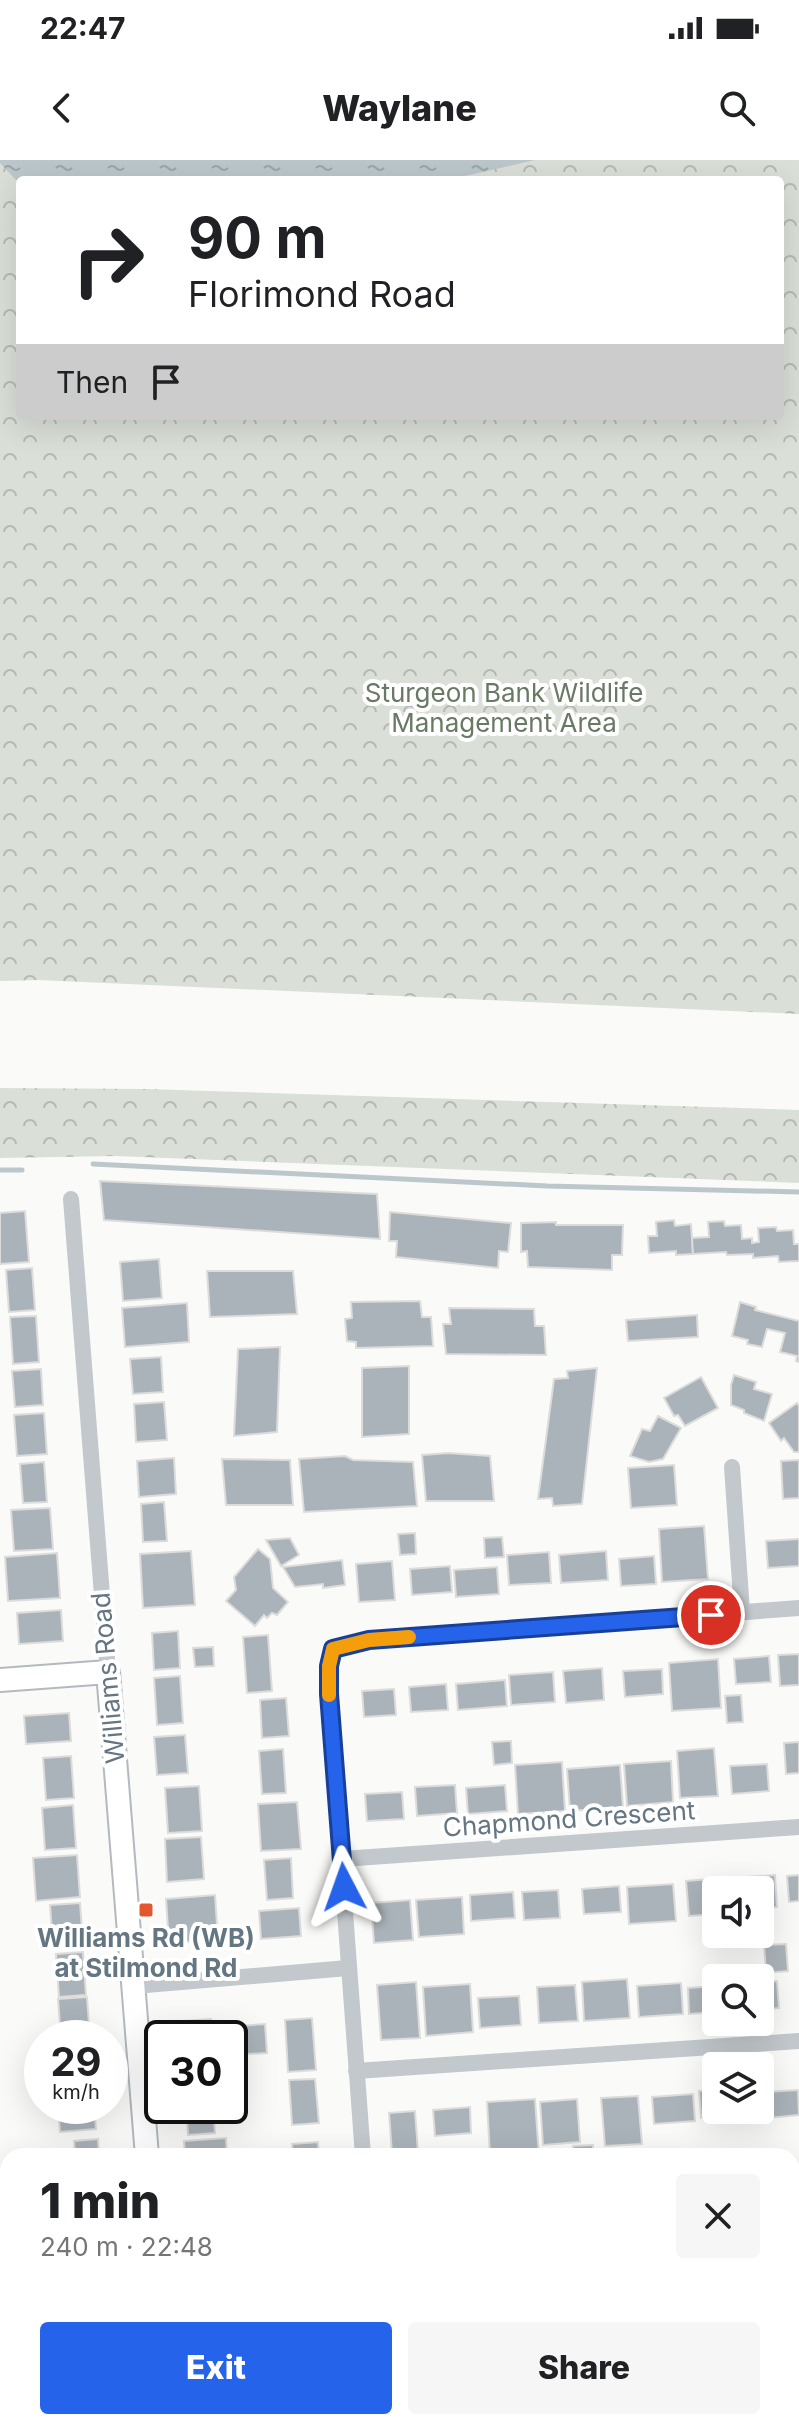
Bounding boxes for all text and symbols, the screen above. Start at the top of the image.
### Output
text: 22:47 [40,10,126,46]
icon: back [40,86,84,130]
text: Waylane [322,86,477,130]
icon: search [715,86,759,130]
text: 90 m [188,204,327,272]
icon: right [56,208,160,312]
text: Florimond Road [188,272,456,316]
icon: arrive [144,360,188,404]
text: Then [56,364,128,400]
park label: Sturgeon Bank Wildlife Management Area [365,677,643,738]
pin [677,1581,745,1649]
street label: Williams Road [85,1591,130,1765]
icon: arrive [689,1593,733,1637]
street label: Chapmond Crescent [442,1794,696,1843]
position arrow [302,1845,386,1929]
map controls [702,1876,774,2124]
button: sound [702,1876,774,1948]
marker: Williams Rd (WB) at Stilmond Rd [137,1901,155,1919]
place label: Williams Rd (WB) at Stilmond Rd [37,1922,255,1983]
button: search [702,1964,774,2036]
speed limit sign: 30 [144,2020,248,2124]
text: 29 [50,2037,102,2086]
button: layers [702,2052,774,2124]
text: km/h [52,2080,100,2104]
text: 1 min [40,2171,160,2230]
button: close [676,2174,760,2258]
text: 240 m · 22:48 [40,2231,213,2262]
button: Exit [40,2322,392,2414]
button: Share [408,2322,760,2414]

